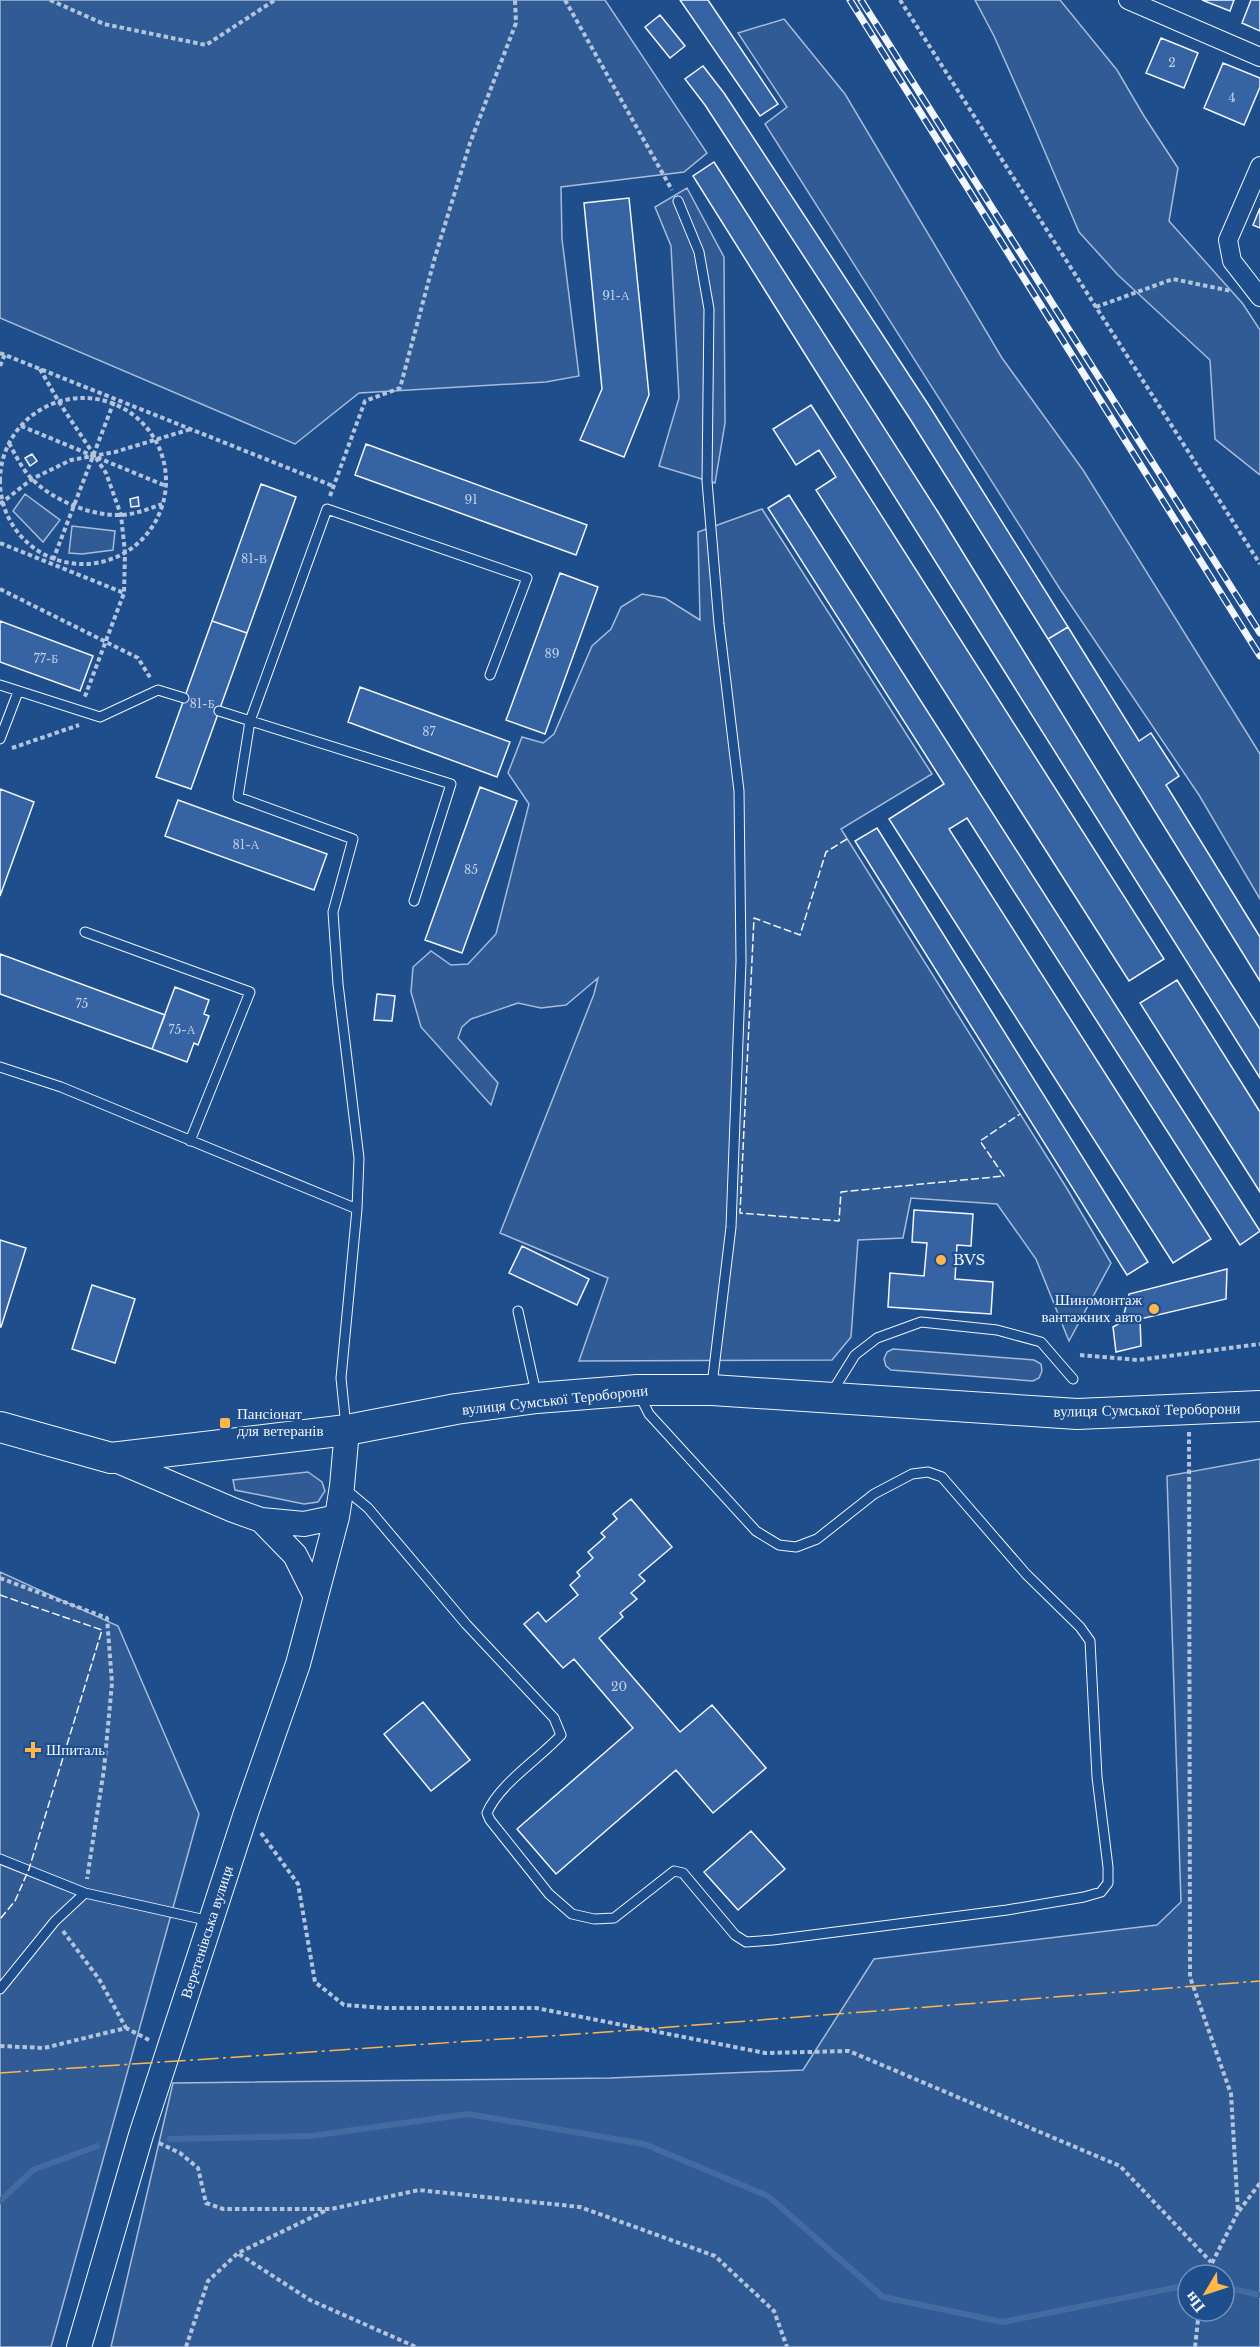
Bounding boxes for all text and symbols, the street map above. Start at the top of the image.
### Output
house number: 2 [1168,55,1176,70]
house number: 4 [1228,90,1236,105]
house number: 91-А [602,288,630,303]
house number: 91 [464,492,478,507]
house number: 81-В [241,551,267,566]
house number: 89 [545,646,560,661]
house number: 77-Б [34,651,58,666]
house number: 81-Б [189,696,215,711]
house number: 87 [422,724,437,739]
house number: 81-А [233,837,260,852]
house number: 85 [464,862,478,877]
house number: 75 [76,996,89,1011]
house number: 75-А [169,1022,196,1037]
place label: BVS [953,1250,985,1269]
marker: BVS [934,1253,948,1267]
place label: Шиномонтаж вантажних авто [1042,1290,1143,1326]
marker: Шиномонтаж вантажних авто [1147,1302,1161,1316]
street label: вулиця Сумської Тероборони [461,1380,649,1419]
street label: вулиця Сумської Тероборони [1053,1398,1241,1421]
place label: Пансіонат для ветеранів [237,1404,324,1440]
marker: Пансіонат для ветеранів [218,1416,232,1430]
house number: 20 [611,1679,627,1694]
place label: Шпиталь [46,1740,105,1759]
marker: Шпиталь [24,1741,42,1759]
street label: Веретенівська вулиця [176,1863,237,2001]
north arrow [1176,2263,1236,2323]
text: Пн [1180,2288,1209,2317]

